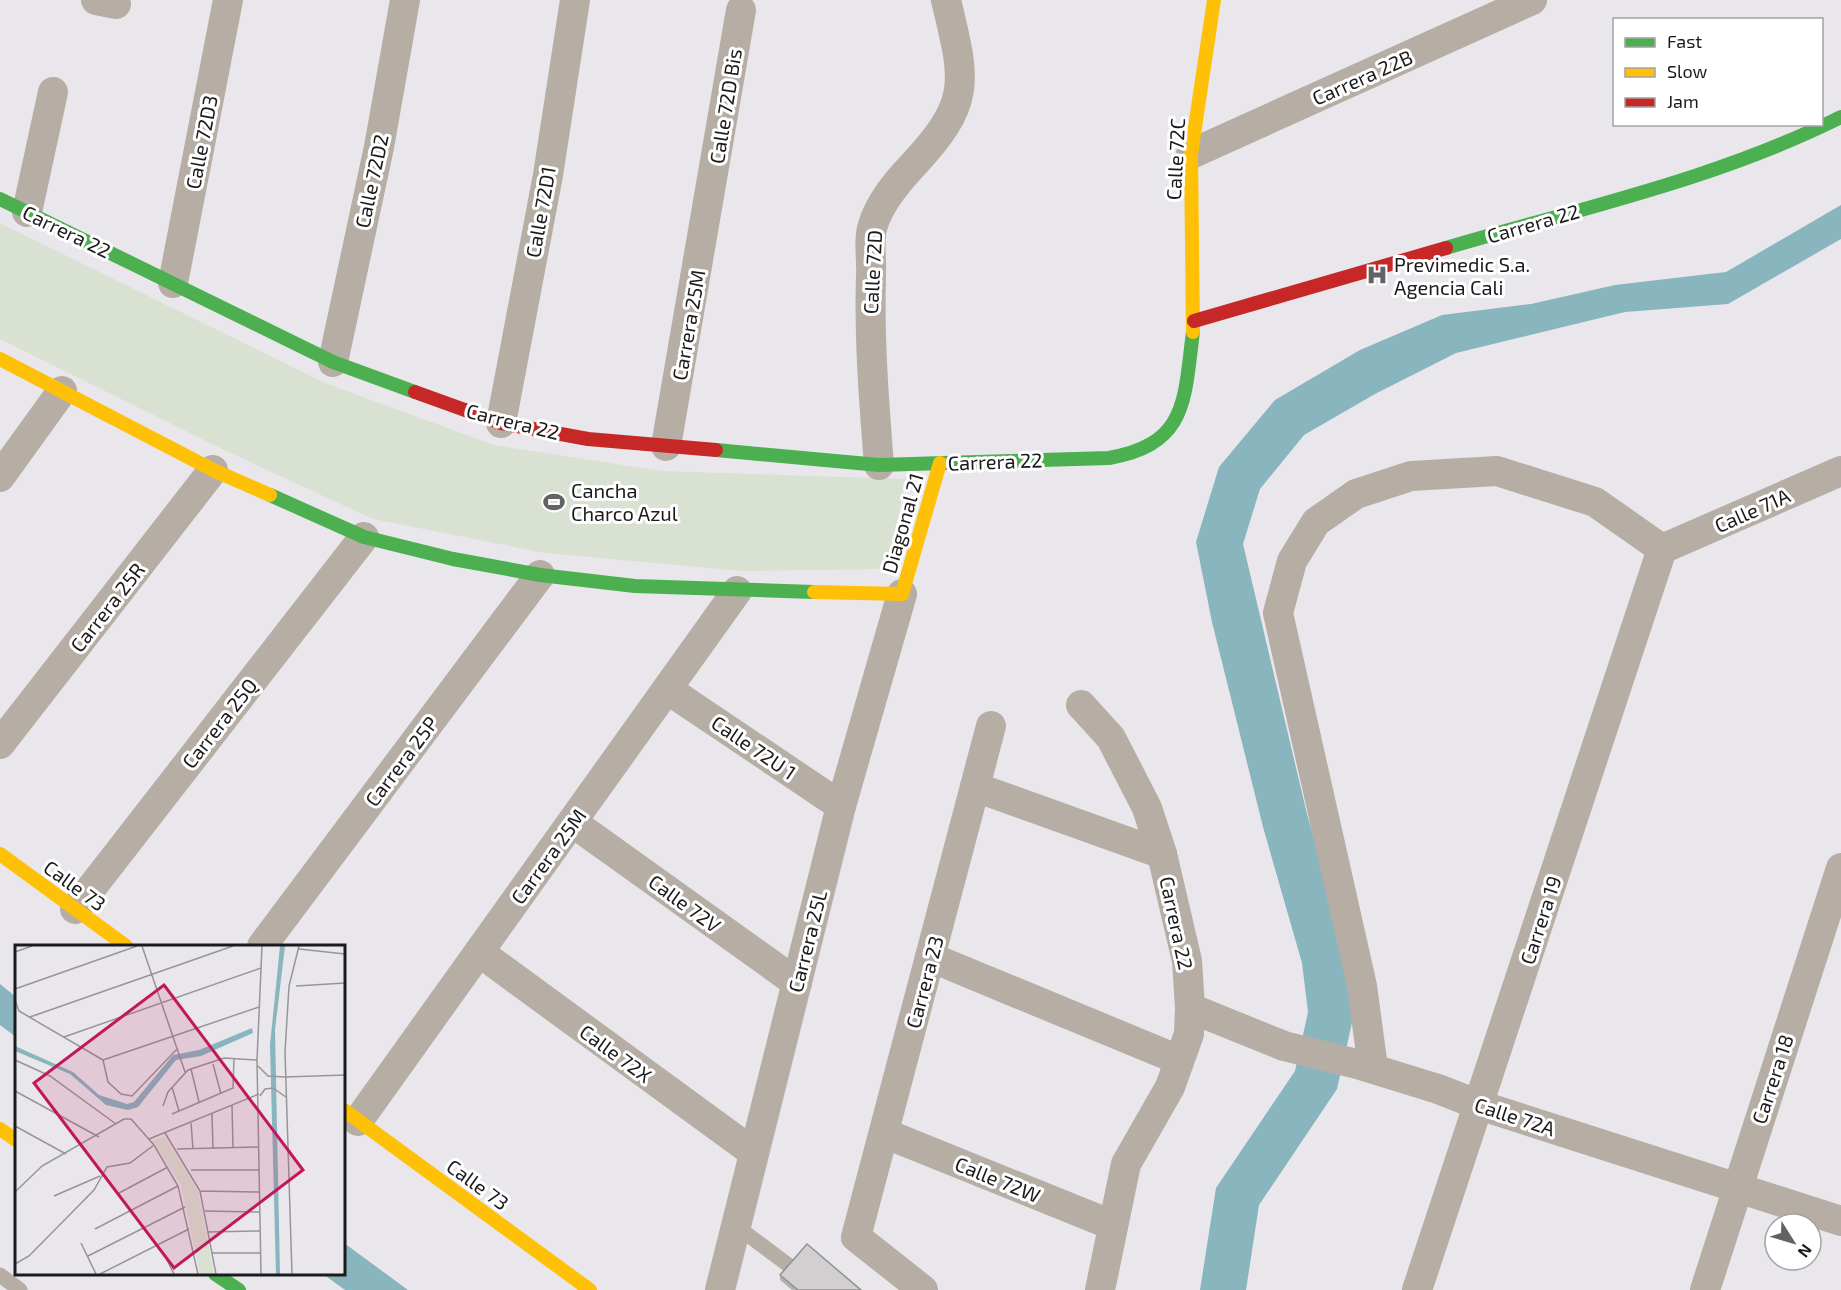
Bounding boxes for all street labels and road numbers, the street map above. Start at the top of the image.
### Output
street label: Carrera 22B [1308,44,1416,110]
street label: Calle 72D Bis [704,47,746,165]
street label: Calle 72D3 [180,93,222,191]
street label: Calle 72C [1161,117,1189,201]
street label: Calle 72D2 [349,132,393,230]
street label: Calle 72D1 [520,165,560,259]
street label: Carrera 22 [1484,198,1582,248]
street label: Carrera 22 [19,199,115,263]
street label: Calle 72D [858,229,886,315]
street label: Carrera 25M [666,268,710,382]
street label: Carrera 22 [464,398,562,444]
street label: Carrera 22 [947,447,1043,475]
street label: Diagonal 21 [876,470,928,576]
street label: Calle 71A [1711,483,1794,537]
street label: Carrera 25R [65,558,149,656]
street label: Carrera 25Q [176,673,262,773]
street label: Calle 72U 1 [707,710,801,784]
street label: Carrera 25P [359,711,443,811]
street label: Carrera 25M [505,804,591,908]
street label: Calle 73 [39,854,111,916]
street label: Calle 72V [644,869,726,937]
street label: Carrera 19 [1514,873,1566,967]
street label: Carrera 22 [1155,874,1199,972]
street label: Carrera 25L [783,887,831,995]
street label: Carrera 23 [900,933,948,1031]
street label: Calle 72X [575,1019,657,1087]
street label: Carrera 18 [1746,1031,1798,1127]
street label: Calle 72A [1472,1092,1559,1140]
street label: Calle 72W [952,1151,1044,1207]
street label: Calle 73 [442,1153,514,1215]

